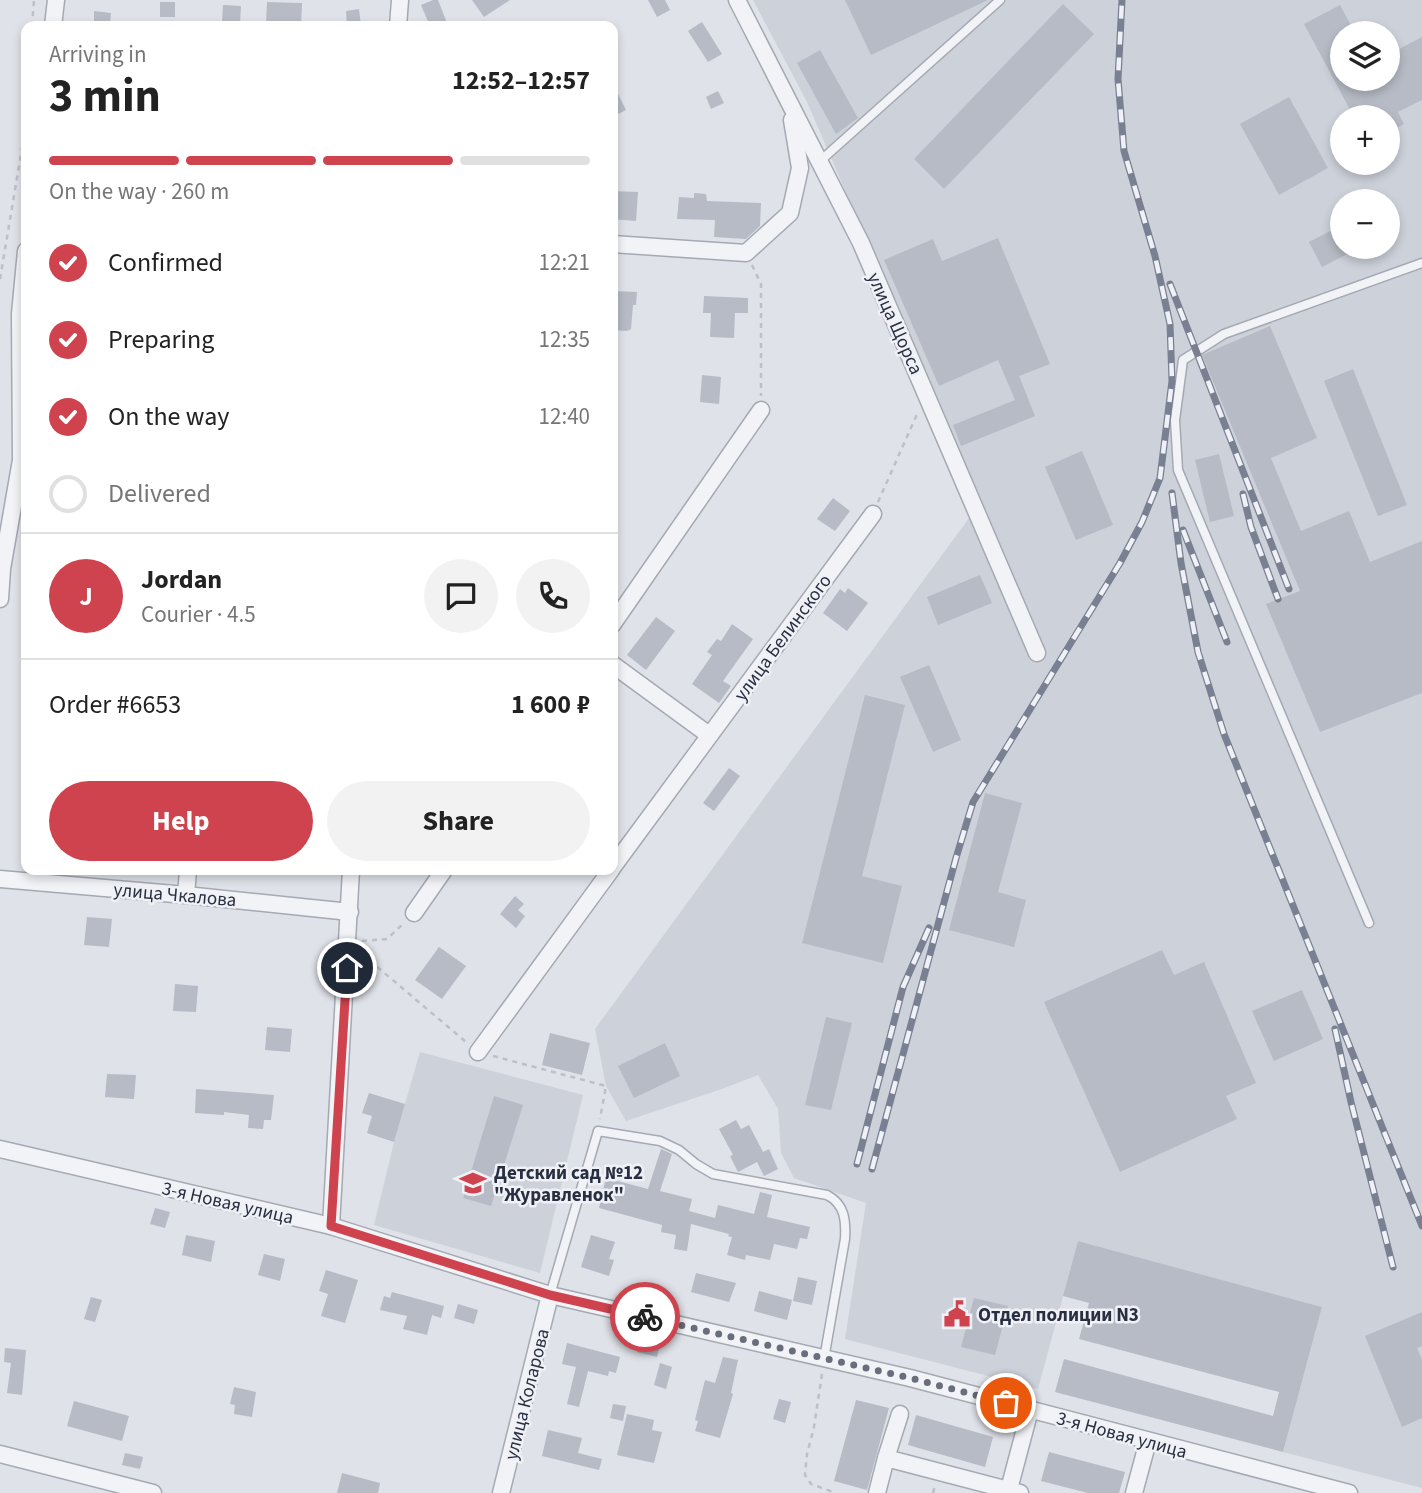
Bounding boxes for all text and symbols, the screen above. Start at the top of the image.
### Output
map controls [1330,21,1400,259]
button: layers [1330,21,1400,91]
text: Arriving in [49,38,147,71]
text: 12:52–12:57 [452,62,590,99]
text: 3 min [49,64,161,129]
button: + [1330,105,1400,175]
text: On the way · 260 m [49,175,229,208]
button: − [1330,189,1400,259]
icon: check [49,244,87,282]
text: Confirmed [108,244,223,281]
text: 12:21 [539,246,590,279]
street label: улица Щорса [860,268,929,379]
icon: check [49,321,87,359]
text: Preparing [108,321,214,358]
text: 12:35 [539,323,590,356]
icon: check [49,398,87,436]
text: On the way [108,398,229,435]
text: 12:40 [539,400,590,433]
text: Delivered [108,475,211,512]
button: chat [424,559,498,633]
button: phone [516,559,590,633]
text: Jordan [141,561,222,598]
street label: улица Белинского [728,569,838,707]
text: J [79,578,93,615]
text: Courier · 4.5 [141,598,256,631]
text: Order #6653 [49,686,181,723]
text: 1 600 ₽ [511,686,590,723]
button: Help [49,781,313,861]
button: Share [327,781,590,861]
street label: улица Чкалова [112,877,237,914]
pin [317,938,377,998]
icon: home [328,949,366,987]
place label: Детский сад №12 "Журавленок" [494,1160,643,1209]
school or university icon: Детский сад №12 "Журавленок" [458,1168,488,1198]
street label: 3-я Новая улица [159,1175,296,1232]
courier [610,1282,680,1352]
icon: bike [626,1298,664,1336]
public building icon: Отдел полиции N3 [942,1299,972,1329]
place label: Отдел полиции N3 [978,1302,1139,1329]
street label: улица Коларова [498,1326,557,1463]
pin [976,1373,1036,1433]
icon: bag [987,1384,1025,1422]
street label: 3-я Новая улица [1053,1405,1190,1466]

